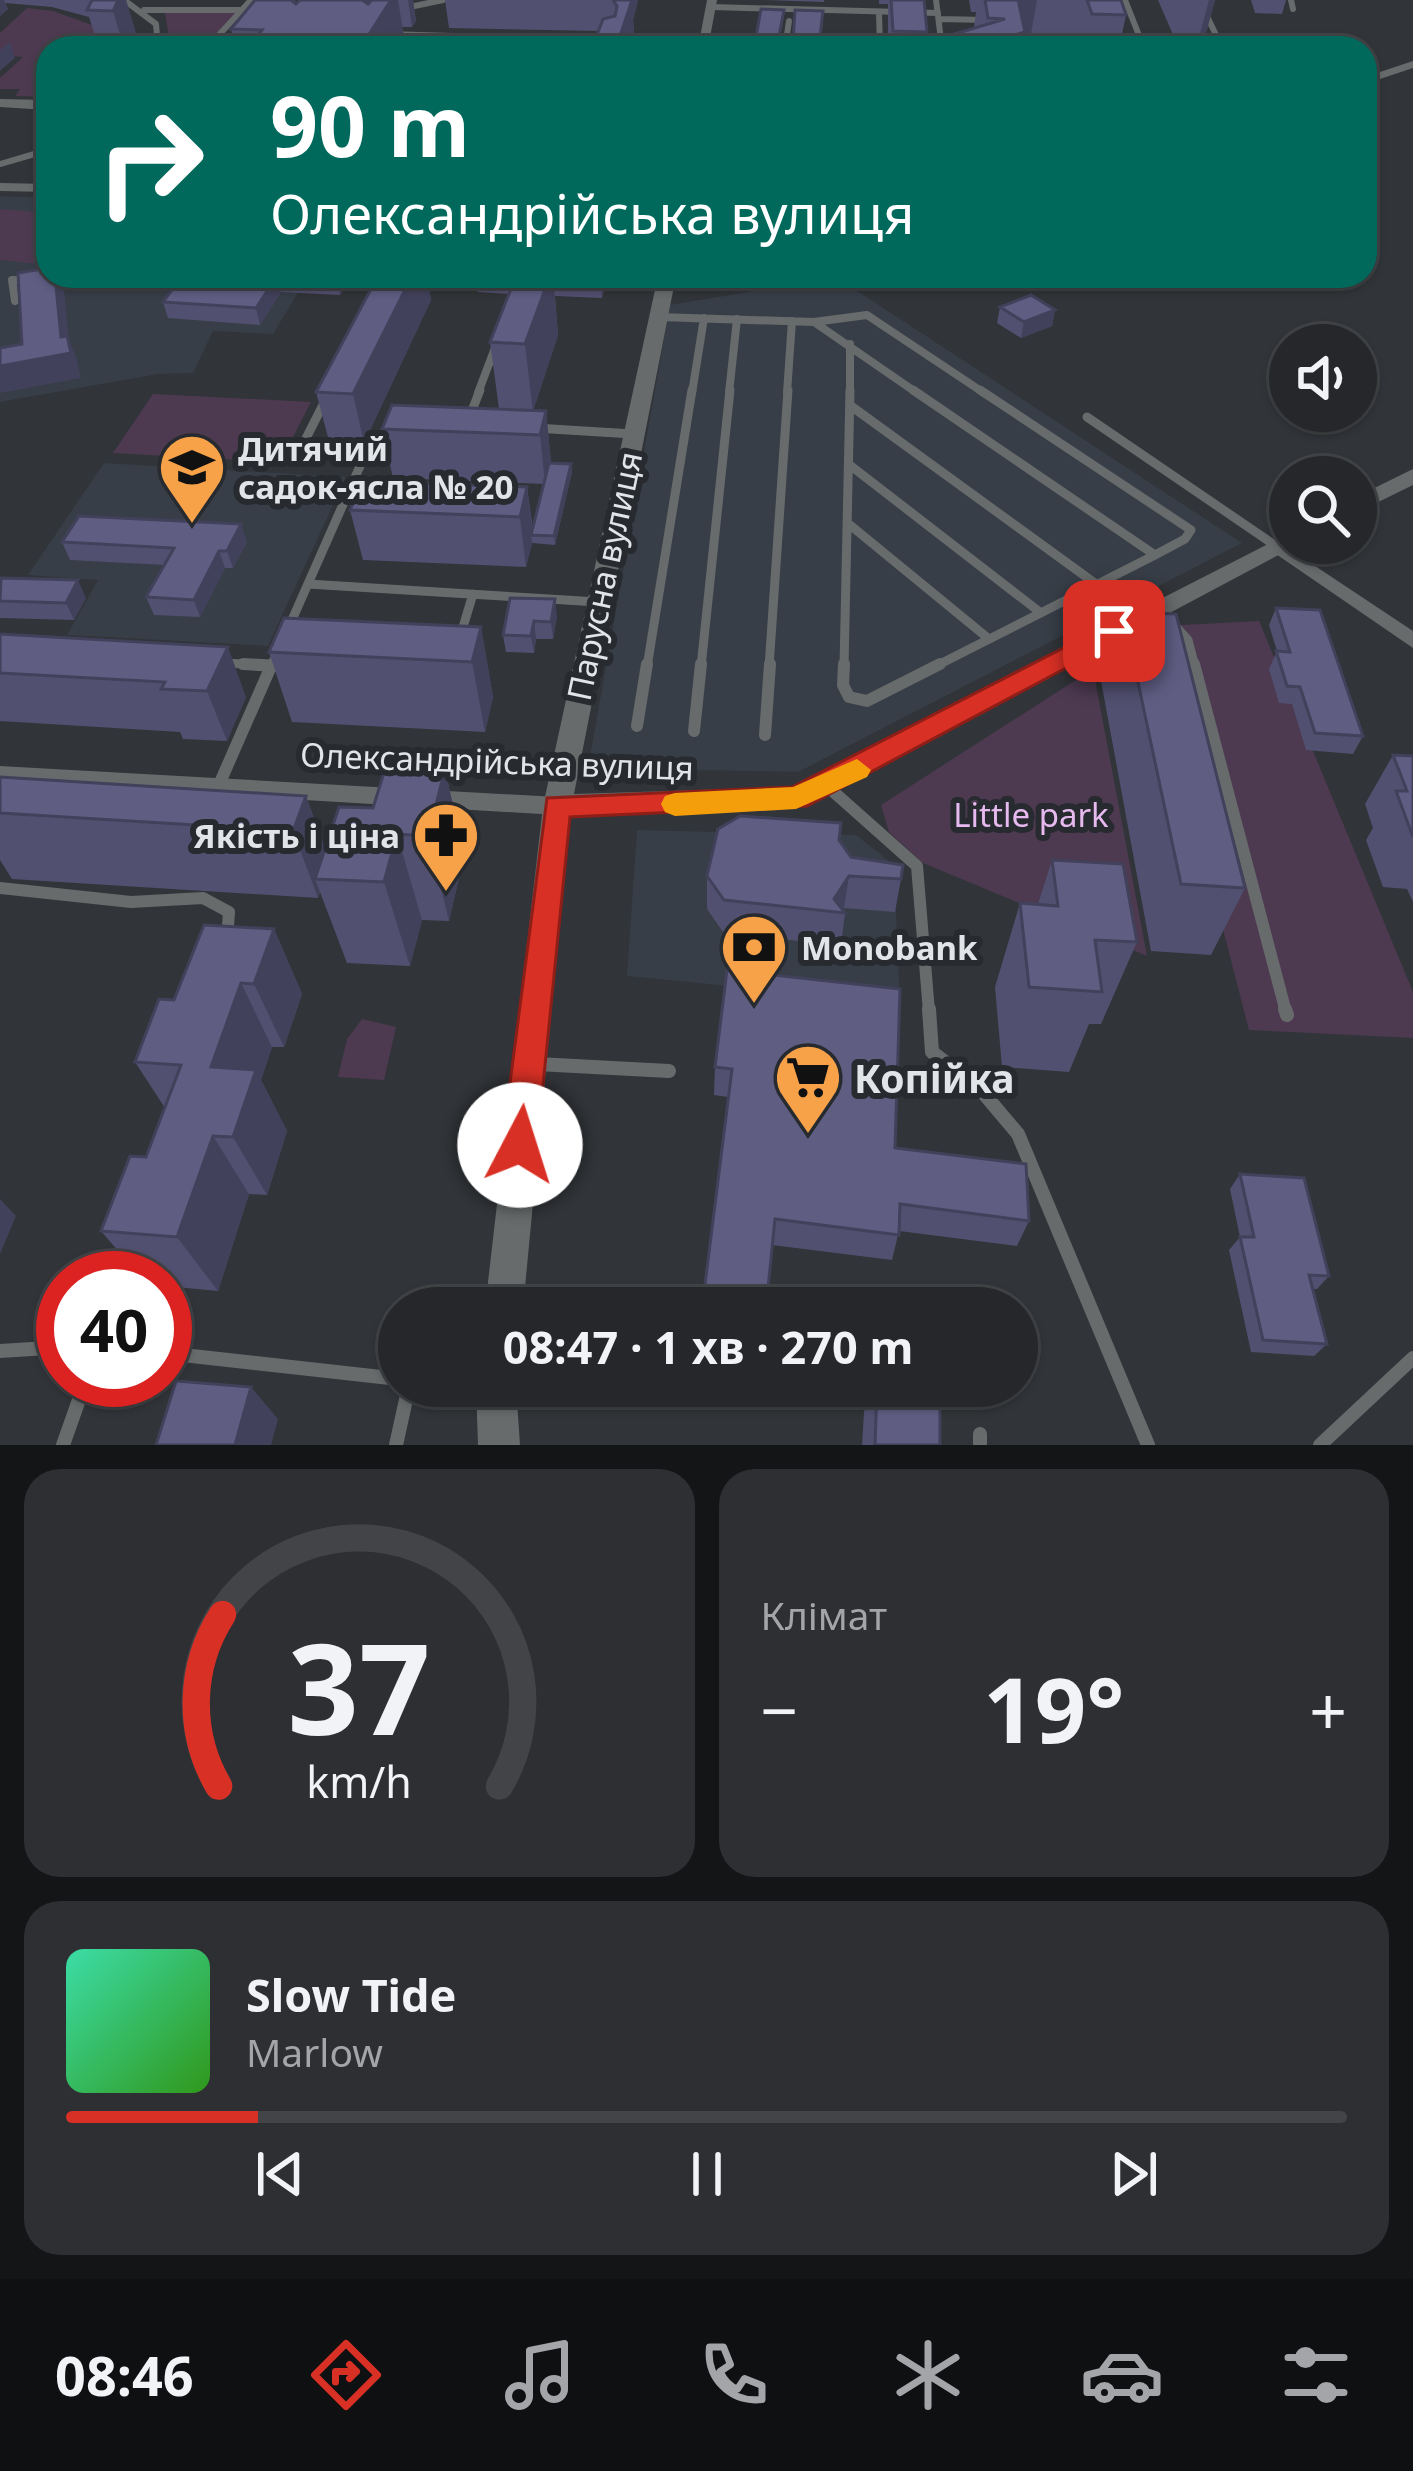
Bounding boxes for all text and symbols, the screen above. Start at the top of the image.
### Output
text: 90 m [270,67,470,182]
icon: right [72,84,228,240]
text: Олександрійська вулиця [270,176,914,250]
map controls [1269,324,1377,564]
button: sound [1269,324,1377,432]
place label: Дитячий садок-ясла № 20 [238,426,513,509]
school or university icon: Дитячий садок-ясла № 20 [157,432,227,526]
street label: Парусна вулиця [556,447,652,705]
button: search [1269,456,1377,564]
pin [1063,580,1165,682]
icon: arrive [1081,598,1147,664]
street label: Олександрійська вулиця [299,732,695,790]
park label: Little park [953,792,1109,837]
pharmacy icon: Якість і ціна [411,800,481,894]
place label: Якість і ціна [193,813,400,858]
bank icon: Monobank [719,912,789,1006]
place label: Monobank [801,925,978,970]
supermarket icon: Копійка [773,1042,843,1136]
place label: Копійка [854,1051,1015,1104]
position arrow [457,1082,583,1208]
speed limit sign: 40 [36,1251,192,1407]
text: 08:47 · 1 хв · 270 m [503,1316,913,1377]
text: Клімат [761,1588,887,1641]
text: 37 [288,1602,431,1772]
text: 19° [983,1647,1124,1769]
text: − [761,1664,798,1754]
text: + [1309,1664,1347,1754]
text: km/h [307,1752,412,1811]
text: Slow Tide [246,1964,456,2025]
text: Marlow [246,2025,383,2078]
icon: previous [247,2141,313,2207]
icon: pause [674,2141,740,2207]
icon: next [1101,2141,1167,2207]
icon: directions [304,2333,388,2417]
icon: music [498,2333,582,2417]
icon: phone [692,2333,776,2417]
icon: climate [886,2333,970,2417]
icon: car [1080,2333,1164,2417]
icon: filters [1274,2333,1358,2417]
text: 08:46 [55,2338,194,2412]

